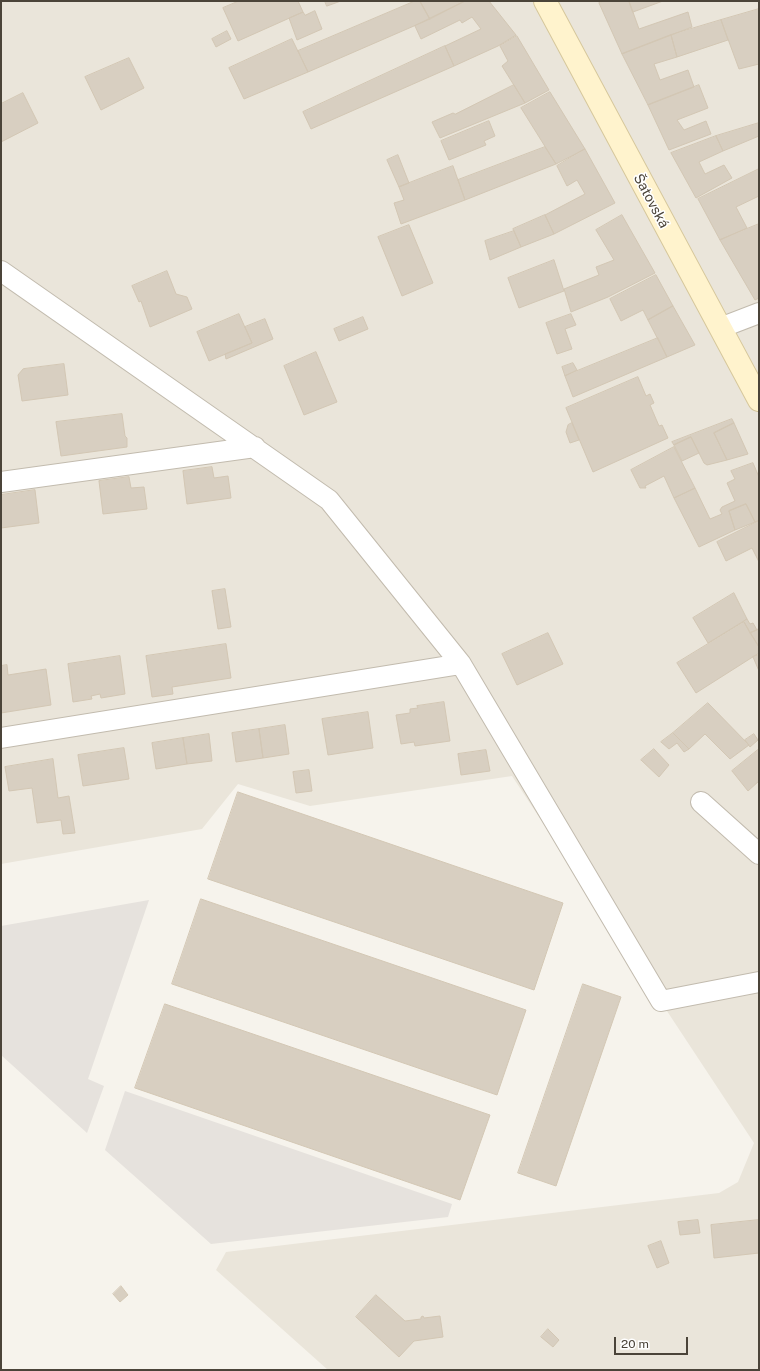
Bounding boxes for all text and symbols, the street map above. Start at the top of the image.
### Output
street label: Šatovská [630,171,672,231]
scale bar [616,1329,690,1355]
text: 20 m [621,1337,649,1351]

